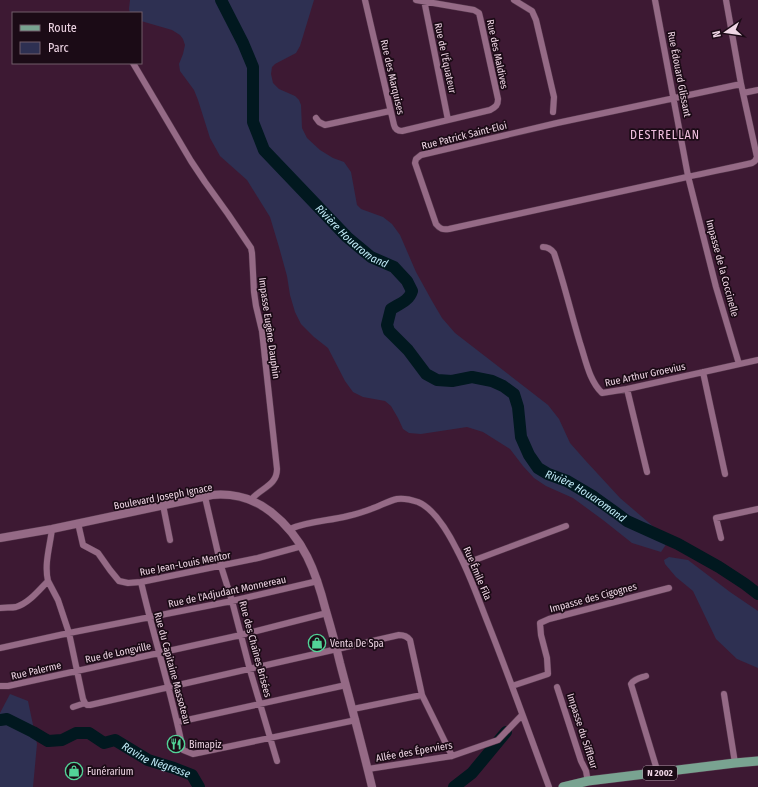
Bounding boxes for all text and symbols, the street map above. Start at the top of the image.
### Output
legend [12,12,142,64]
north arrow [706,12,746,52]
street label: Rue des Maldives [484,18,510,90]
text: Route [48,21,77,35]
street label: Rue de l'Équateur [432,21,460,95]
text: N [710,29,724,39]
street label: Rue Édouard Glissant [665,30,695,119]
street label: Rue des Marquises [378,39,406,116]
text: Parc [48,41,69,55]
street label: Rue Patrick Saint-Eloi [420,120,508,152]
district label: DESTRELLAN [630,128,700,142]
water label: Rivière Houaromand [313,202,390,271]
street label: Impasse de la Coccinelle [703,218,741,318]
street label: Impasse Eugène Dauphin [256,277,282,380]
street label: Rue Arthur Groevius [604,361,687,389]
water label: Rivière Houaromand [544,468,628,525]
street label: Boulevard Joseph Ignace [113,482,214,512]
street label: Rue Émile Fila [460,544,496,602]
street label: Rue Jean-Louis Mentor [139,549,232,579]
street label: Rue de l'Adjudant Monnereau [167,574,287,610]
street label: Impasse des Cigognes [548,581,638,615]
street label: Rue des Chaînes Brisées [236,600,274,699]
street label: Rue du Capitaine Massoteau [151,611,193,726]
shop icon: Venta De Spa [307,633,327,653]
place label: Venta De Spa [330,638,384,650]
street label: Rue de Longville [84,640,152,666]
street label: Rue Palerme [10,659,63,683]
street label: Impasse du Siffleur [564,692,600,771]
restaurant icon: Bimapiz [166,734,186,754]
street label: Allée des Éperviers [375,737,453,765]
place label: Bimapiz [189,739,221,751]
water label: Ravine Négresse [120,740,192,781]
shop icon: Funérarium [64,761,84,781]
place label: Funérarium [87,766,133,778]
road number: N 2002 [643,766,677,780]

